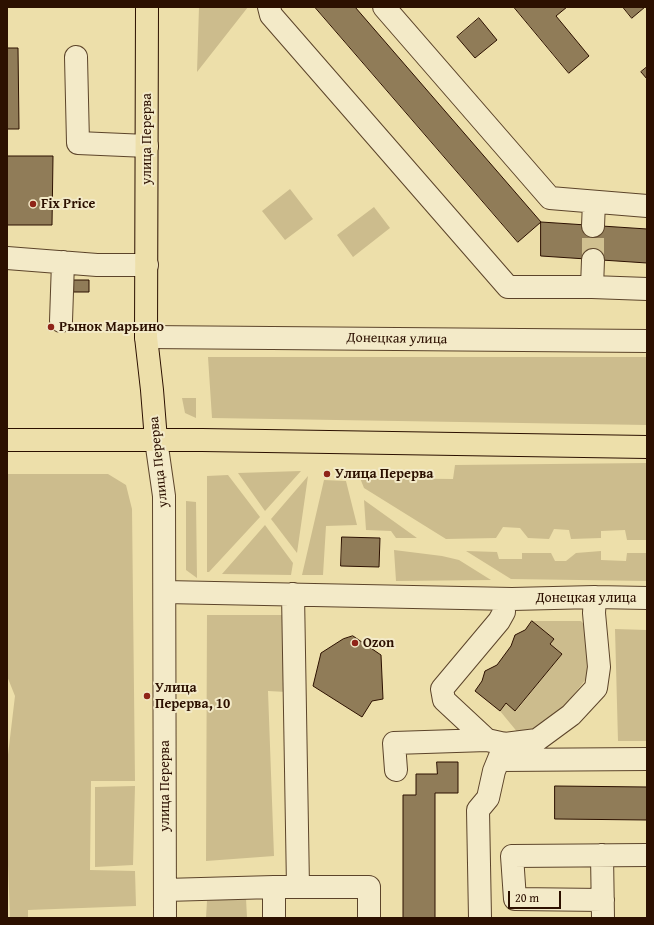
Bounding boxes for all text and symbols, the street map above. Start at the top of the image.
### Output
street label: улица Перерва [139,93,155,185]
place label: Fix Price [41,196,95,212]
marker: Fix Price [28,199,38,209]
place label: Рынок Марьино [59,319,164,335]
marker: Рынок Марьино [46,322,56,332]
street label: Донецкая улица [347,330,447,348]
street label: улица Перерва [146,416,172,508]
place label: Улица Перерва [335,466,433,482]
marker: Улица Перерва [322,469,332,479]
street label: Донецкая улица [536,590,636,606]
place label: Ozon [363,635,394,651]
marker: Ozon [350,638,360,648]
place label: Улица Перерва, 10 [155,680,230,712]
marker: Улица Перерва, 10 [142,691,152,701]
street label: улица Перерва [157,740,173,832]
scale bar [510,883,563,909]
text: 20 m [515,889,539,906]

